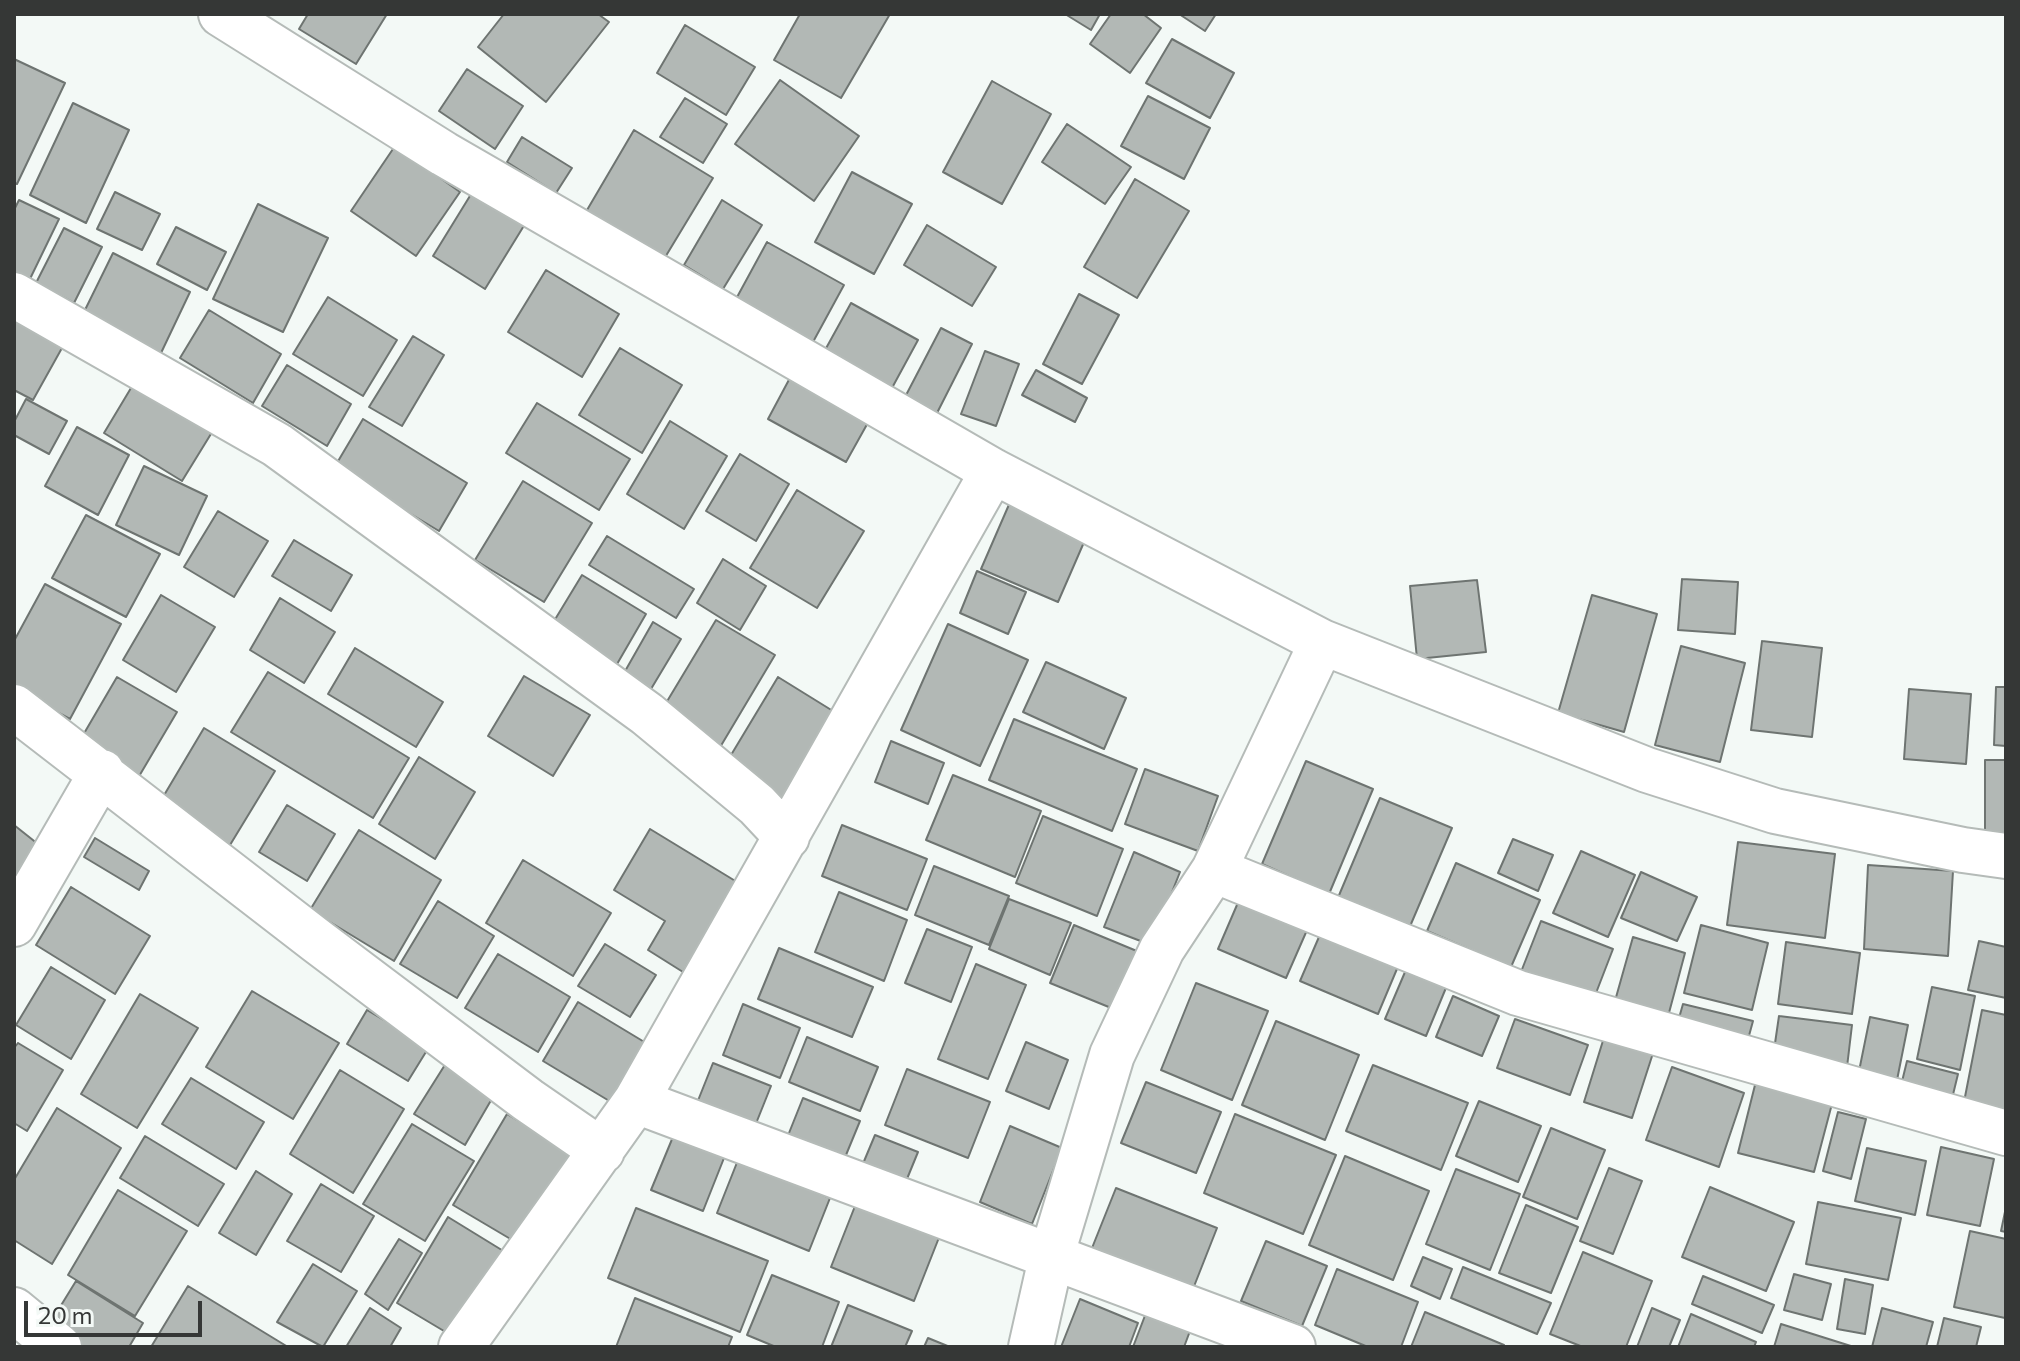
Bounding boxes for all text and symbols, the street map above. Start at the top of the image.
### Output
scale bar [28,1285,206,1335]
text: 20 m [38,1300,92,1329]

